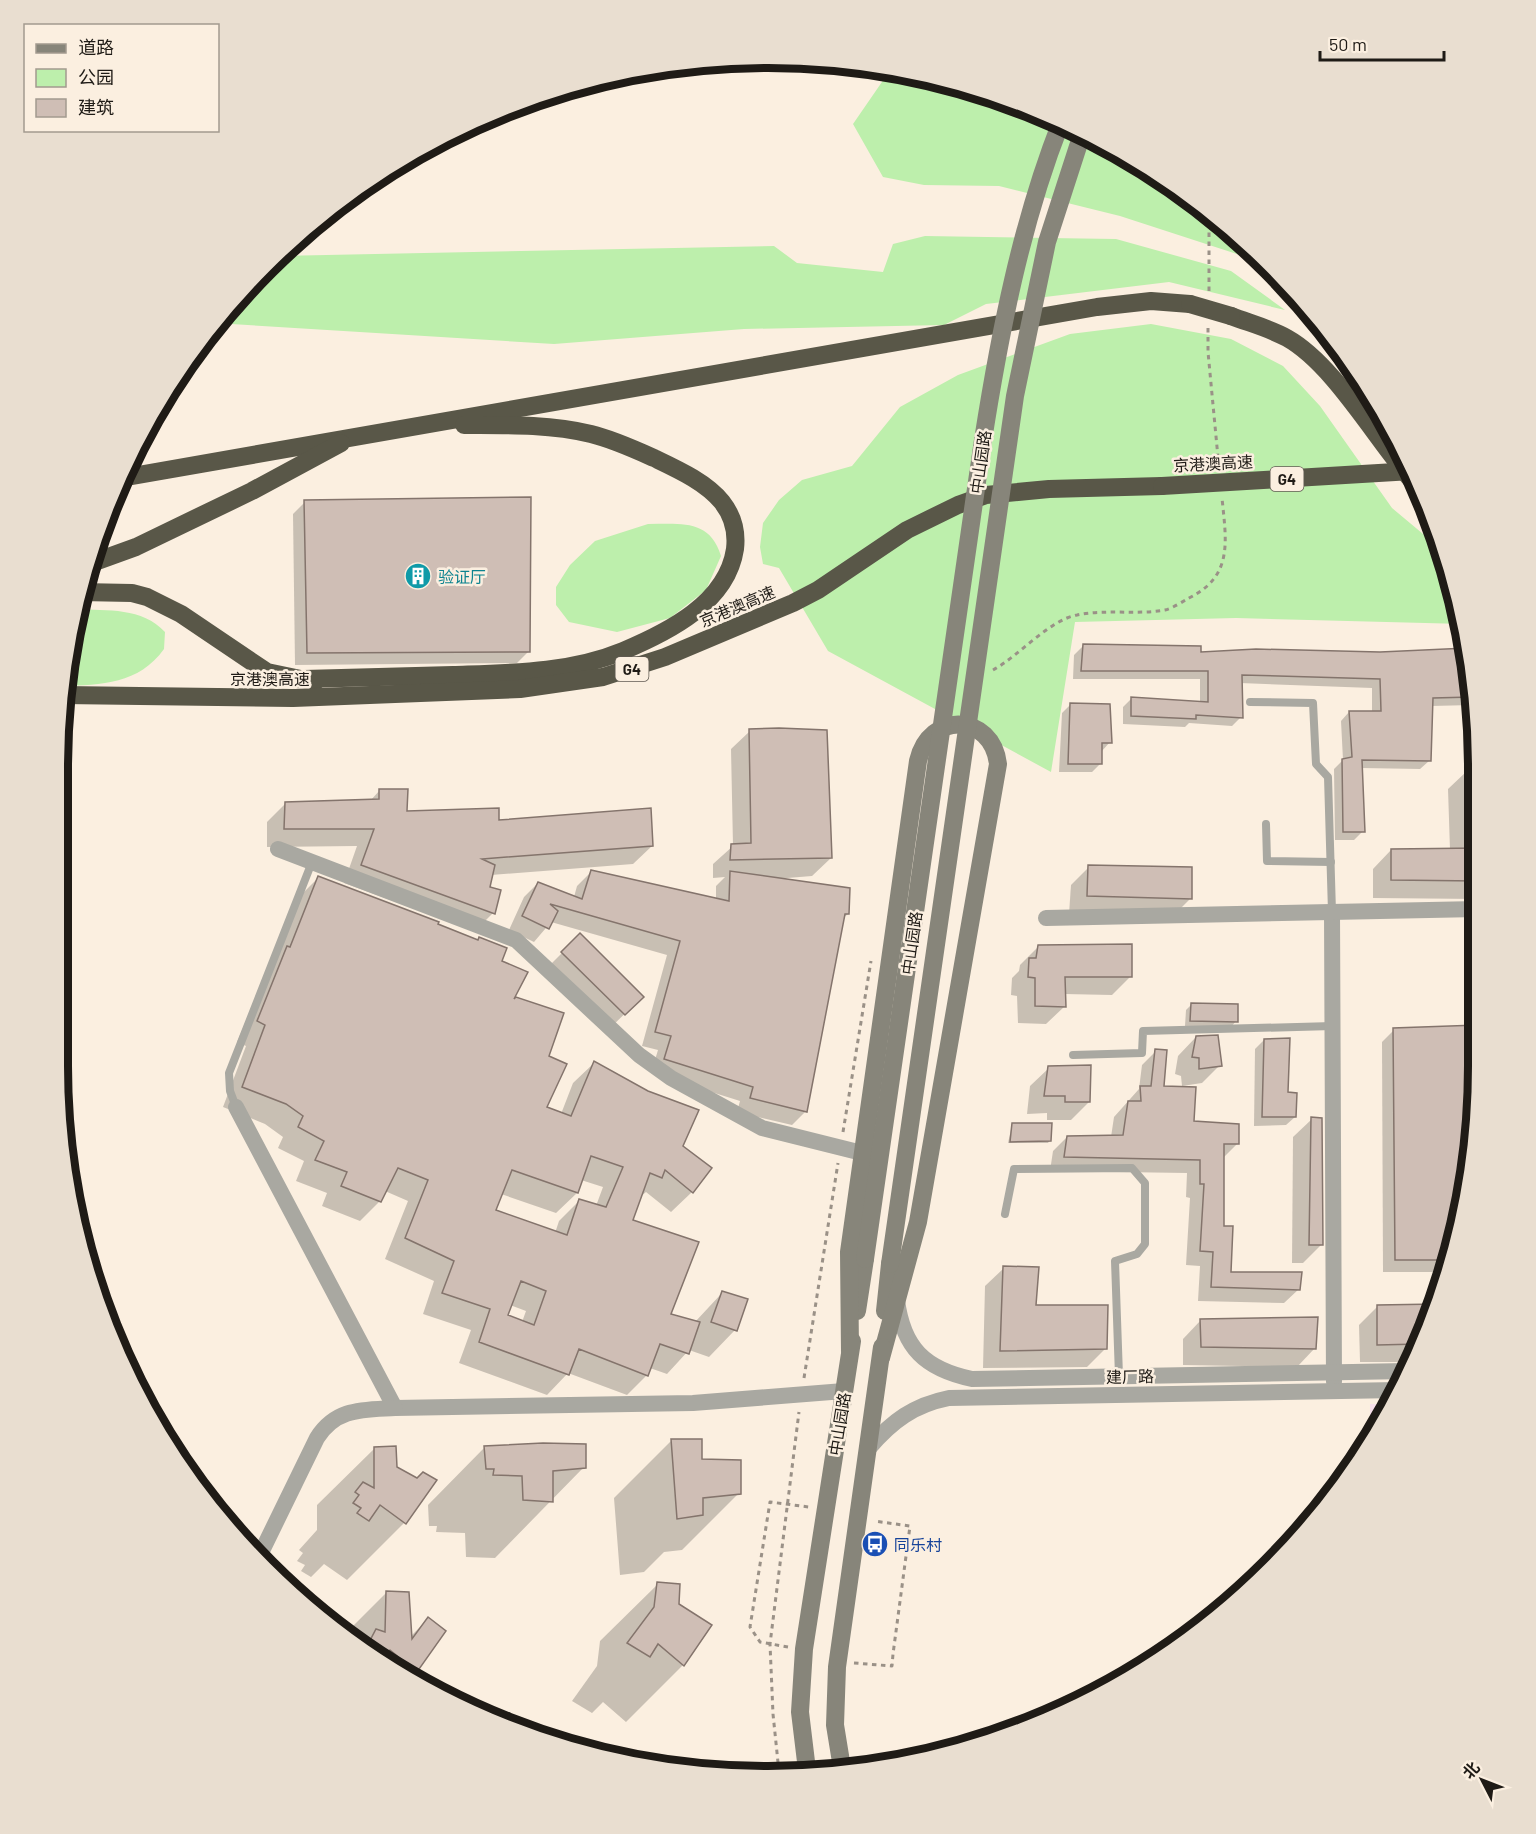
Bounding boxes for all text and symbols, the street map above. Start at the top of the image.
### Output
legend [24,24,219,132]
scale bar [1320,24,1444,62]
text: 50 m [1329,33,1367,55]
text: 道路 [78,36,114,58]
text: 公园 [78,66,114,88]
text: 建筑 [78,96,114,118]
street label: 中山园路 [966,429,994,495]
street label: 京港澳高速 [1173,451,1253,475]
road number: G4 [1270,467,1304,491]
building icon: 验证厅 [403,561,433,591]
place label: 验证厅 [438,567,486,586]
street label: 京港澳高速 [696,582,778,630]
road number: G4 [616,657,648,681]
street label: 京港澳高速 [230,669,310,688]
street label: 中山园路 [897,910,925,976]
street label: 建厂路 [1106,1366,1154,1386]
street label: 中山园路 [825,1391,853,1457]
bus stop icon: 同乐村 [860,1529,890,1559]
place label: 同乐村 [894,1535,942,1554]
north arrow [1452,1750,1512,1810]
text: 北 [1458,1757,1483,1782]

